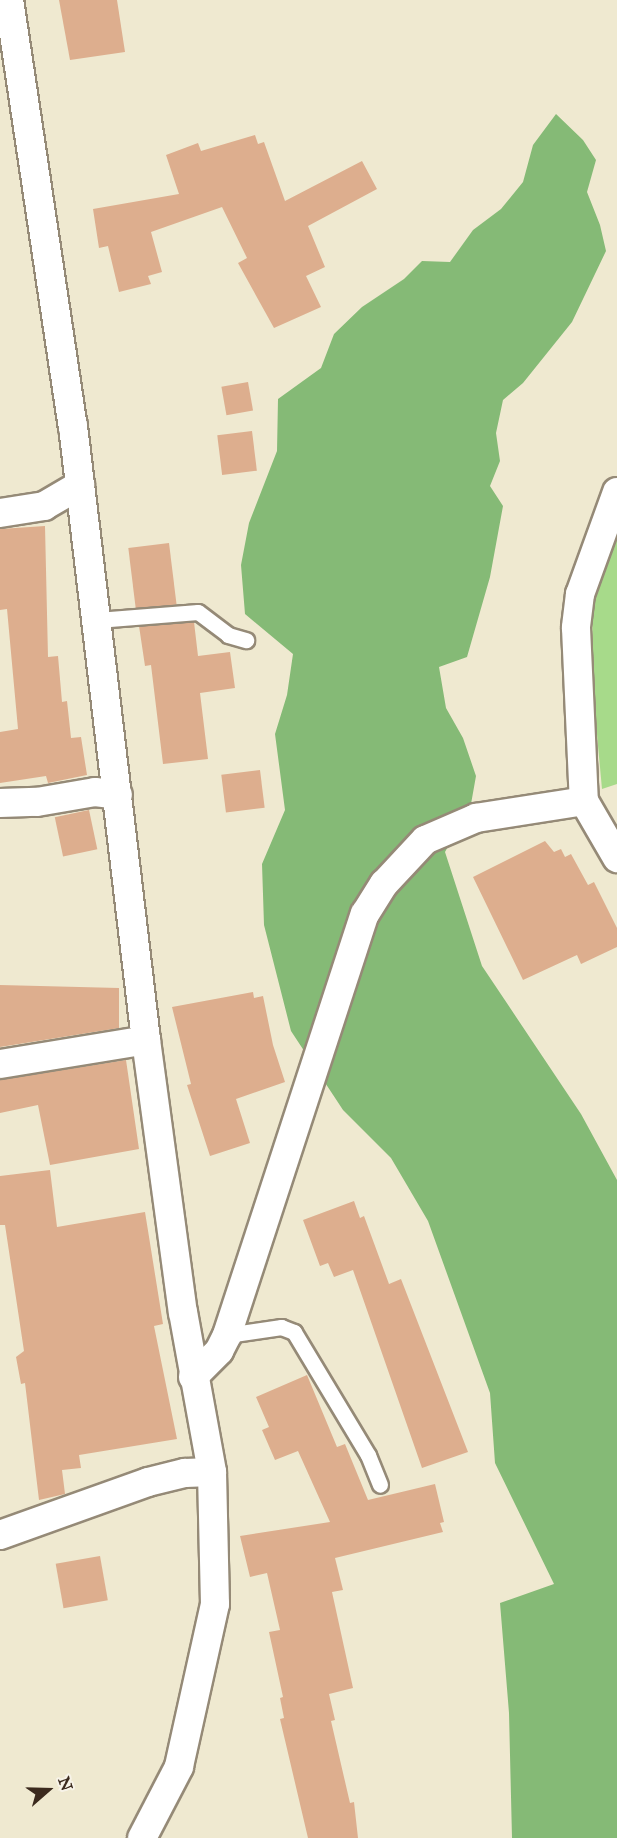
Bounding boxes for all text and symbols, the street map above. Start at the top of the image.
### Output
north arrow [18,1760,78,1820]
text: N [54,1774,77,1793]

